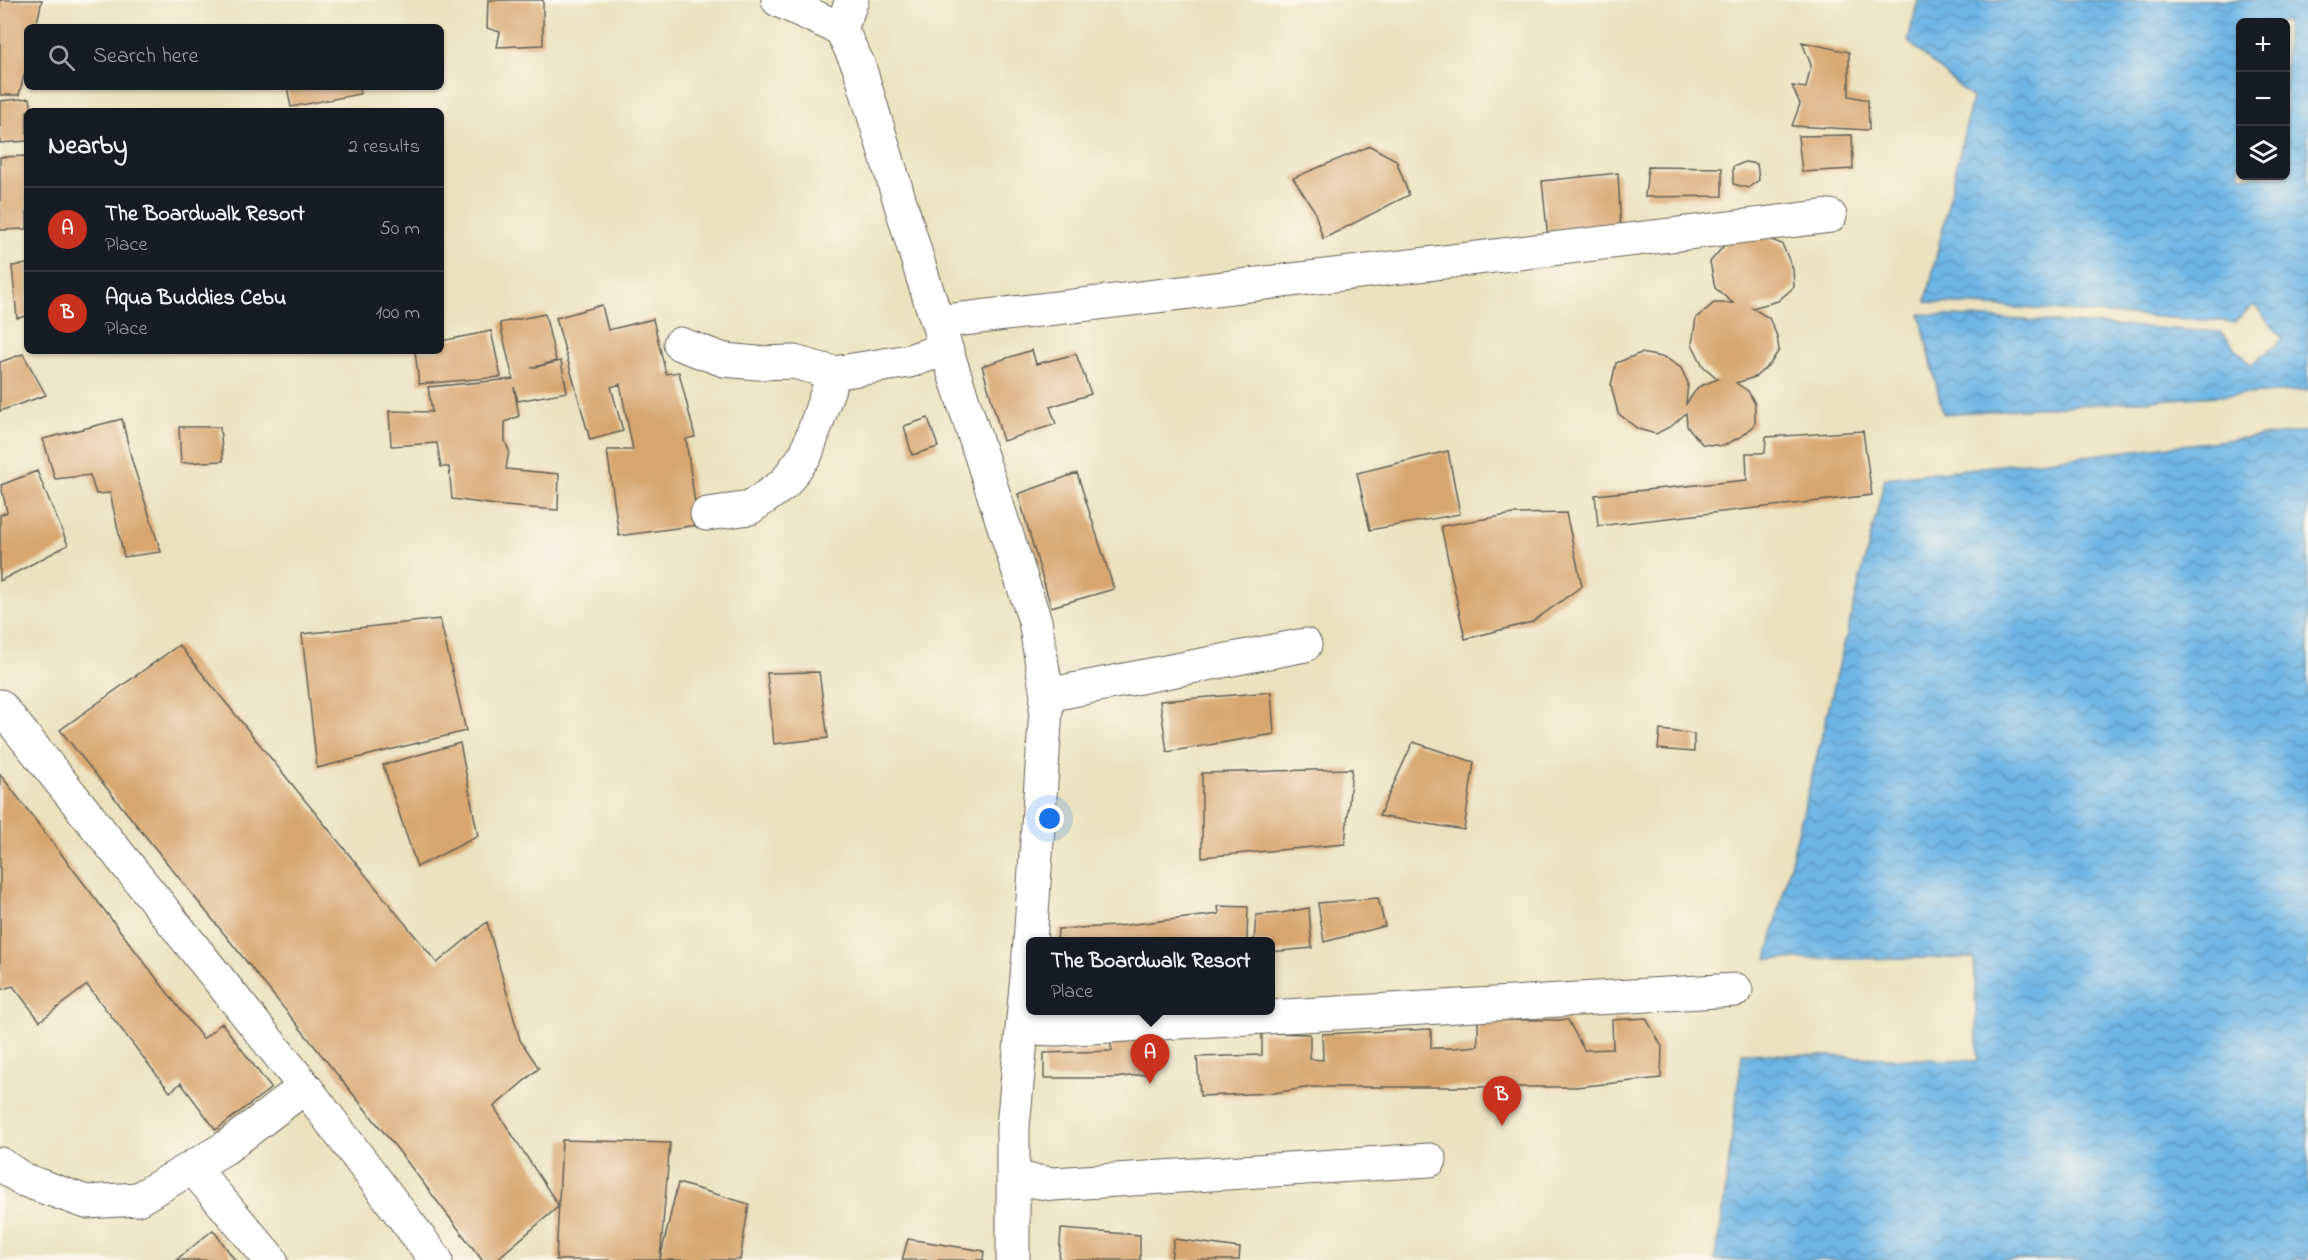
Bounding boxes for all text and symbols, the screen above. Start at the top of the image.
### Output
map controls [2236,18,2290,180]
button: + [2236,18,2290,72]
search box [24,24,444,90]
icon: search [45,41,78,74]
text: Search here [93,41,198,73]
button: − [2236,72,2290,126]
button: layers [2236,126,2290,180]
text: Nearby [48,128,127,166]
text: 2 results [348,133,420,162]
text: The Boardwalk Resort [105,199,305,231]
text: A [61,215,74,244]
text: 50 m [379,215,420,244]
text: Place [105,231,147,260]
text: Aqua Buddies Cebu [105,283,286,315]
text: B [61,299,74,328]
text: 100 m [376,299,420,328]
text: Place [105,315,147,344]
your location [1035,804,1064,833]
popup [1026,937,1275,1015]
text: The Boardwalk Resort [1051,946,1250,978]
text: Place [1051,978,1093,1007]
pin: A [1130,1034,1170,1084]
pin: B [1482,1076,1522,1126]

